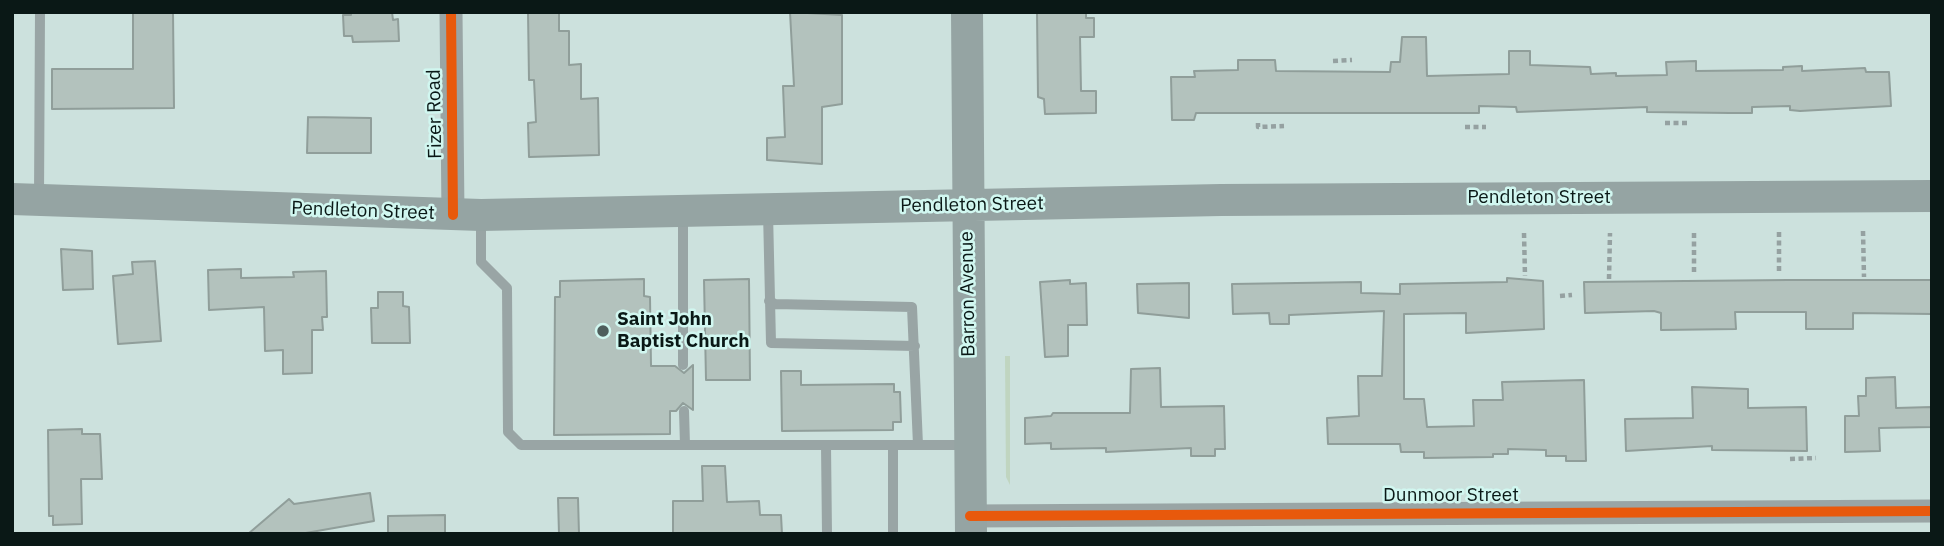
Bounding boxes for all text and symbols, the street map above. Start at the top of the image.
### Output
street label: Fizer Road [423,69,447,159]
street label: Pendleton Street [1467,187,1611,209]
street label: Pendleton Street [900,192,1044,218]
street label: Pendleton Street [291,197,435,225]
street label: Barron Avenue [956,231,980,357]
place label: Saint John Baptist Church [617,309,750,353]
marker: Saint John Baptist Church [595,323,611,339]
street label: Dunmoor Street [1383,485,1519,507]

